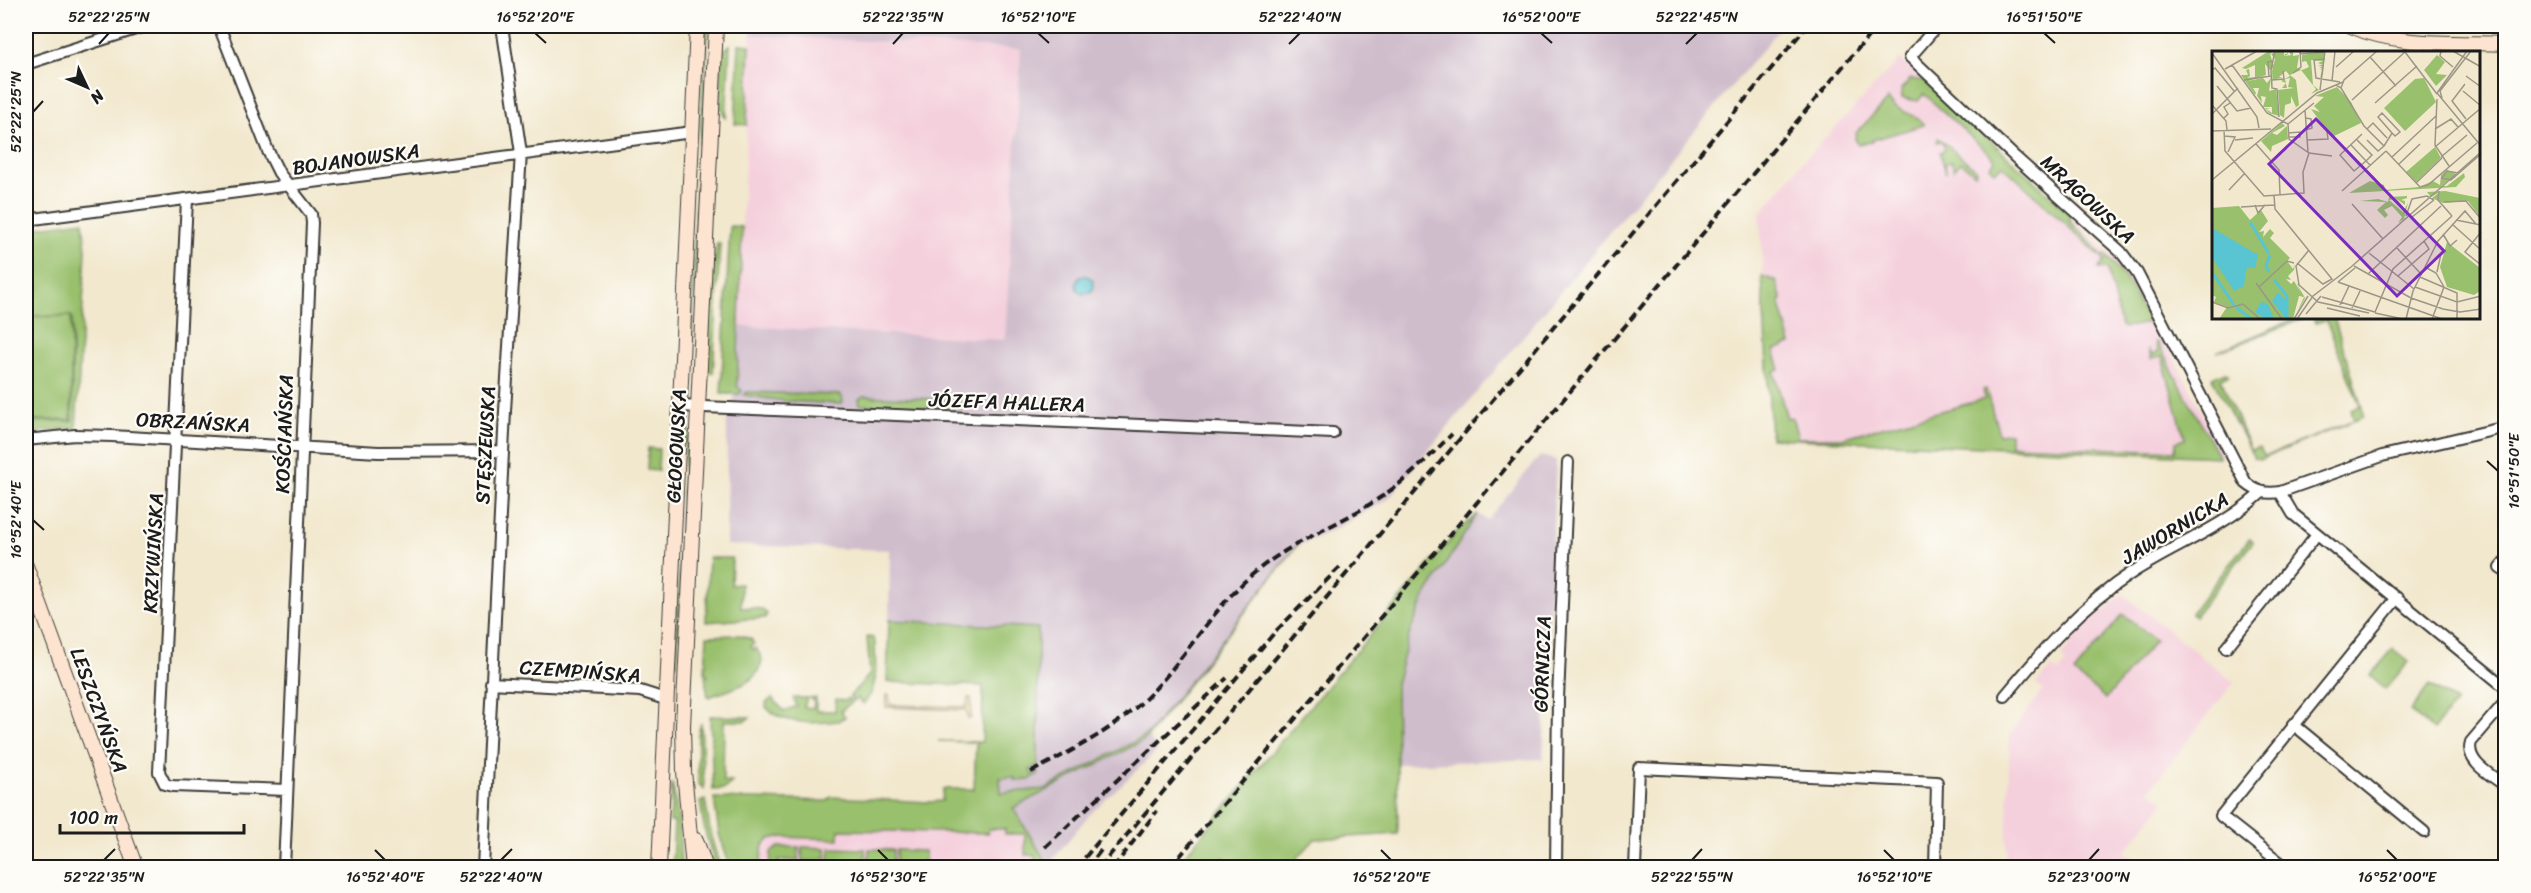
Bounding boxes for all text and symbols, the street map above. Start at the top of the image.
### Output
text: 52°22'25"N [68,4,150,30]
text: 16°52'20"E [496,4,575,30]
text: 52°22'35"N [862,4,944,30]
text: 16°52'10"E [1000,4,1077,30]
text: 52°22'40"N [1259,4,1342,30]
text: 16°52'00"E [1502,4,1582,30]
text: 52°22'45"N [1656,4,1739,30]
text: 16°51'50"E [2006,4,2084,30]
inset map [2212,51,2480,320]
north arrow [57,57,117,117]
text: 52°22'25"N [3,71,29,153]
text: N [83,82,112,112]
street label: BOJANOWSKA [290,133,422,186]
street label: MRĄGOWSKA [2032,146,2143,253]
street label: KOŚCIAŃSKA [265,374,304,494]
street label: JÓZEFA HALLERA [927,382,1086,423]
street label: STĘSZEWSKA [465,385,506,505]
street label: GŁOGOWSKA [656,388,697,504]
street label: OBRZAŃSKA [135,402,251,443]
text: 16°51'50"E [2501,431,2527,509]
text: 16°52'40"E [3,479,29,559]
street label: JAWORNICKA [2114,482,2236,575]
street label: KRZYWIŃSKA [133,492,174,614]
street label: GÓRNICZA [1523,615,1562,713]
street label: LESZCZYŃSKA [60,643,137,778]
street label: CZEMPIŃSKA [518,650,642,693]
scale bar [60,797,244,835]
text: 100 m [69,802,118,834]
text: 52°22'35"N [63,864,145,890]
text: 16°52'40"E [346,864,426,890]
text: 52°22'40"N [460,864,543,890]
text: 16°52'30"E [849,864,928,890]
text: 16°52'20"E [1352,864,1431,890]
text: 52°22'55"N [1651,864,1734,890]
text: 16°52'10"E [1856,864,1933,890]
text: 52°23'00"N [2048,864,2131,890]
text: 16°52'00"E [2358,864,2438,890]

